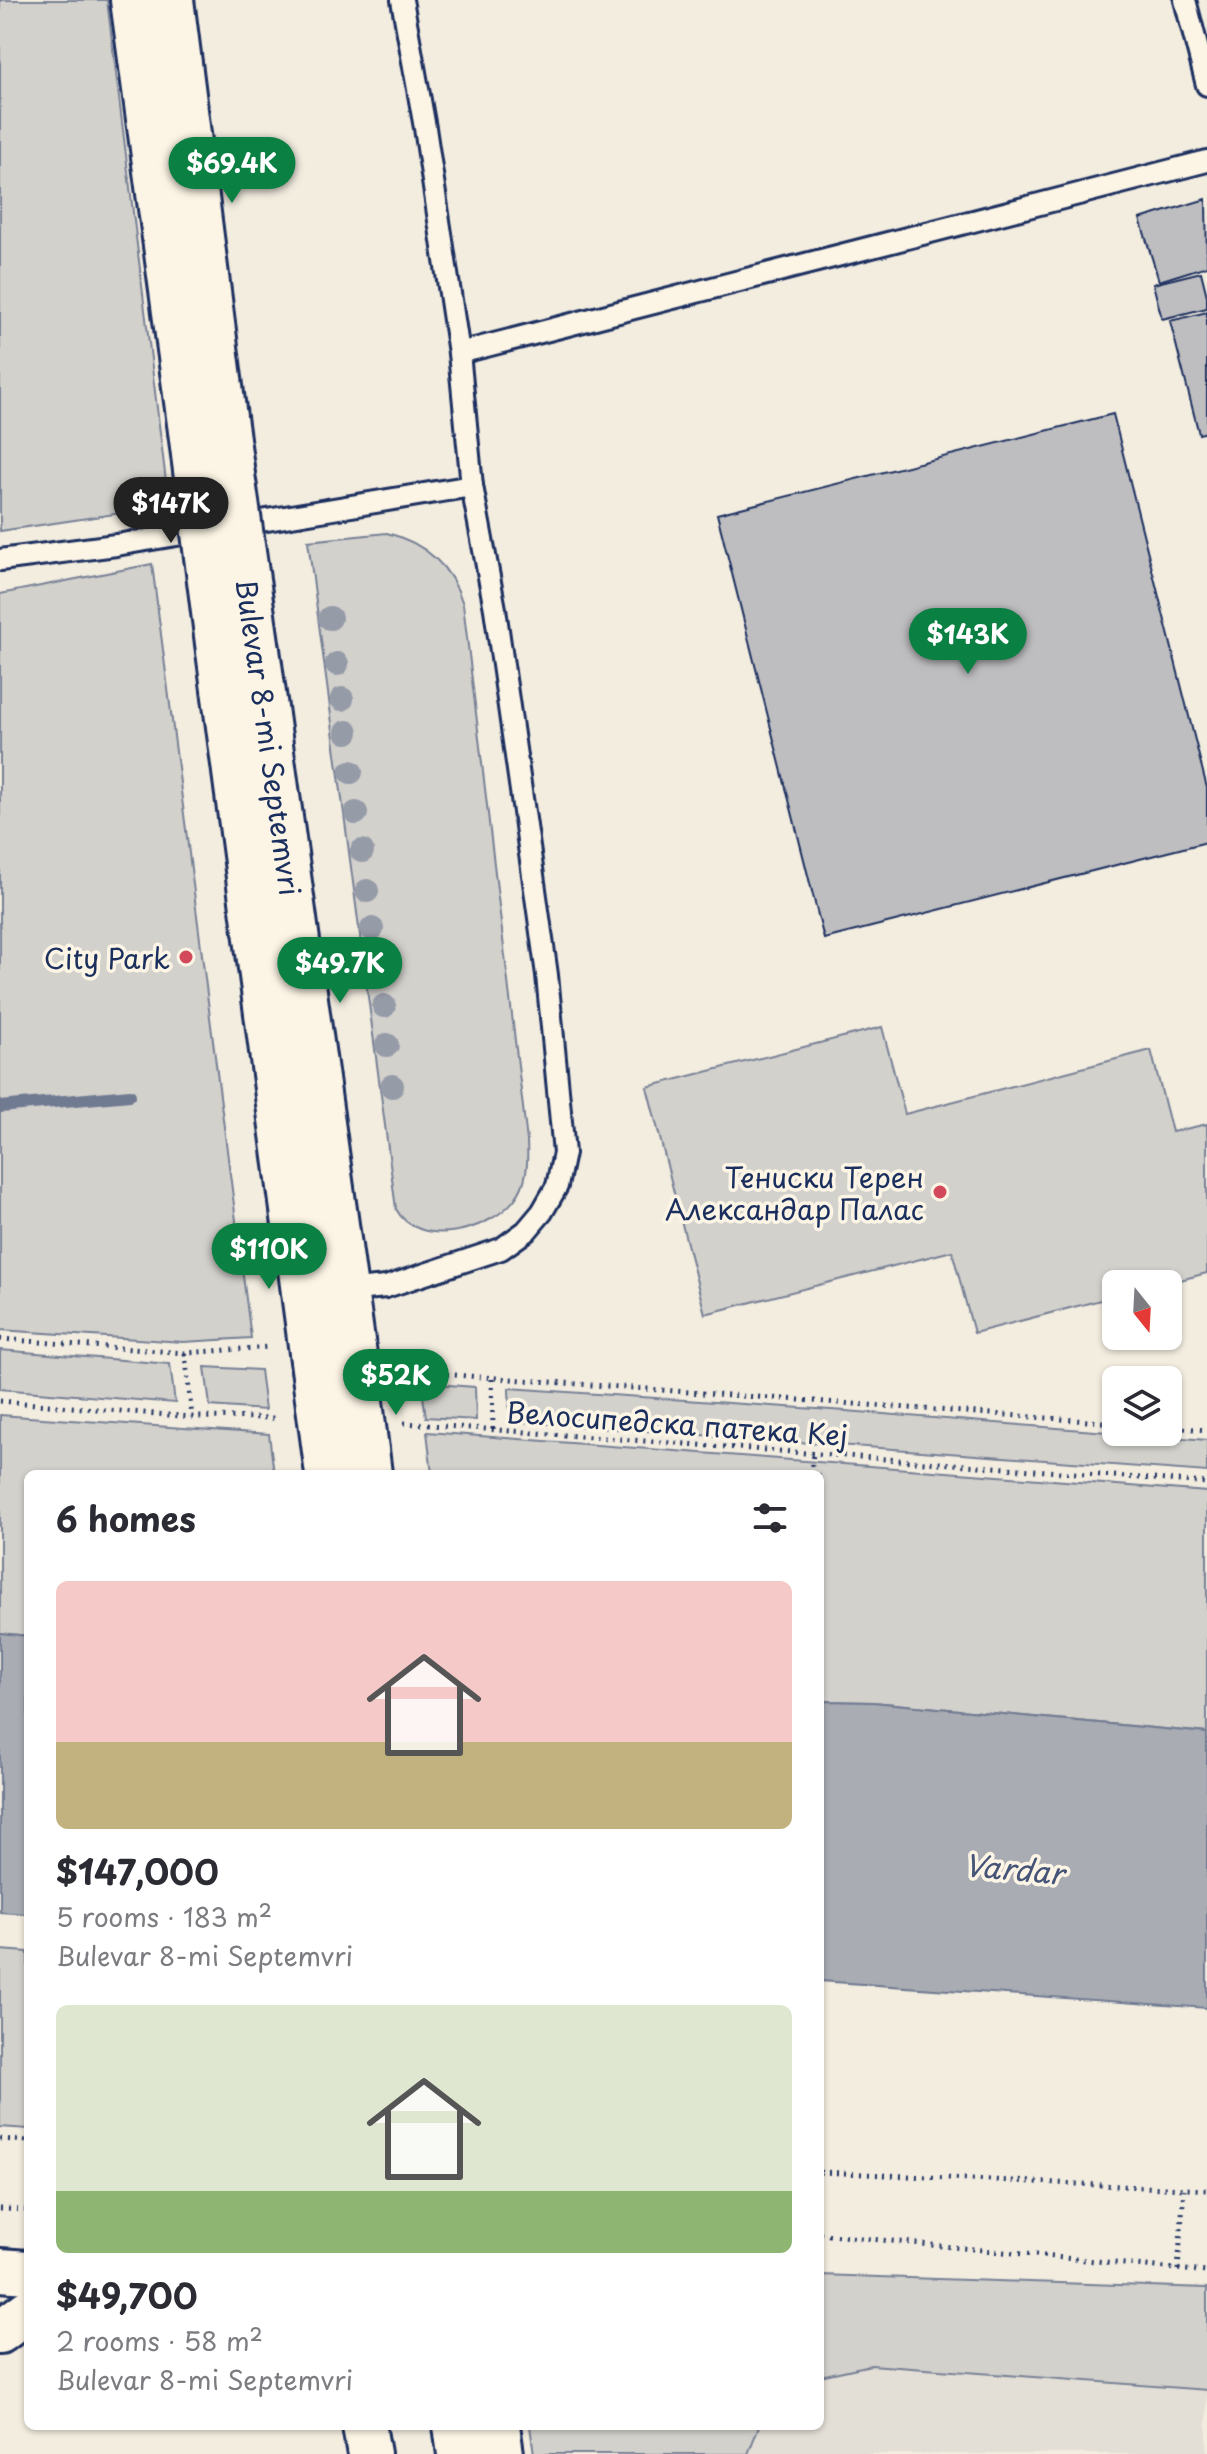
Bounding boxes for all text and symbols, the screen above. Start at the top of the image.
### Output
pin: $69.4K [167,137,297,205]
text: $69.4K [186,143,278,182]
pin: $147K [115,477,227,545]
text: $147K [132,483,211,522]
street label: Bulevar 8-mi Septemvri [225,576,313,898]
pin: $143K [912,608,1024,676]
text: $143K [927,614,1009,653]
place label: City Park [44,936,170,979]
pin: $49.7K [275,937,405,1005]
text: $49.7K [295,943,385,982]
marker: City Park [177,948,195,966]
place label: Тениски Терен Александар Палас [665,1155,924,1230]
marker: Тениски Терен Александар Палас [931,1183,949,1201]
pin: $110K [213,1223,325,1291]
text: $110K [230,1229,308,1268]
north arrow [1102,1270,1182,1350]
map controls [1102,1270,1182,1446]
pin: $52K [349,1349,443,1417]
text: $52K [361,1355,431,1394]
button: layers [1102,1366,1182,1446]
street label: Велосипедска патека Кеј [505,1390,849,1456]
text: 6 homes [56,1492,196,1544]
icon: filters [748,1496,792,1540]
icon: home [352,1633,496,1777]
water label: Vardar [962,1841,1070,1895]
text: $147,000 [56,1845,219,1897]
text: 5 rooms · 183 m² [56,1897,272,1936]
text: Bulevar 8-mi Septemvri [56,1936,353,1975]
icon: home [352,2057,496,2201]
text: $49,700 [56,2269,197,2321]
text: 2 rooms · 58 m² [56,2321,263,2360]
text: Bulevar 8-mi Septemvri [56,2360,353,2399]

